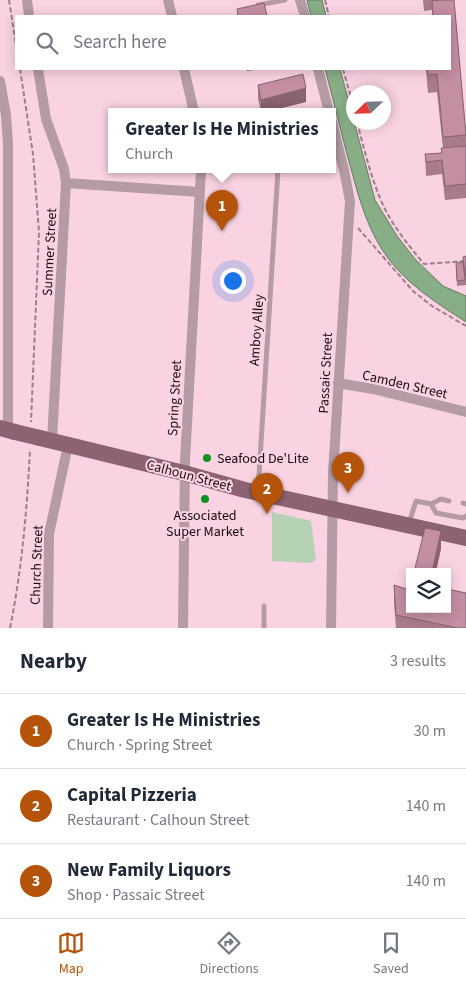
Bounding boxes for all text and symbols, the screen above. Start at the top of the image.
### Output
search box [15,15,451,70]
icon: search [33,29,61,57]
text: Search here [73,29,167,56]
north arrow [346,85,391,130]
popup [108,108,336,173]
text: Greater Is He Ministries [125,116,319,143]
text: Church [125,143,173,165]
pin: 1 [206,190,238,231]
street label: Summer Street [38,207,62,297]
your location [220,268,246,294]
street label: Amboy Alley [245,293,270,367]
street label: Passaic Street [314,332,338,414]
street label: Spring Street [163,359,187,437]
street label: Camden Street [360,365,450,405]
place label: Seafood De'Lite [217,449,309,469]
marker: Seafood De'Lite [201,452,213,464]
pin: 3 [332,452,364,493]
street label: Calhoun Street [144,455,234,497]
pin: 2 [251,473,283,514]
marker: Associated Super Market [199,493,211,505]
place label: Associated Super Market [166,506,244,542]
street label: Church Street [26,525,48,605]
map controls [406,568,451,613]
button: layers [406,568,451,613]
text: Nearby [20,646,87,676]
text: 3 results [390,650,446,672]
text: Greater Is He Ministries [67,707,261,734]
text: 1 [32,720,40,742]
text: 30 m [414,720,446,742]
text: Church · Spring Street [67,734,212,756]
text: Capital Pizzeria [67,782,197,809]
text: 2 [32,795,40,817]
text: 140 m [406,795,446,817]
text: Restaurant · Calhoun Street [67,809,249,831]
text: New Family Liquors [67,857,231,884]
text: 3 [32,870,40,892]
text: 140 m [406,870,446,892]
text: Shop · Passaic Street [67,884,205,906]
tab: Map [57,929,85,979]
tab: Directions [199,929,259,979]
tab: Saved [373,929,409,979]

